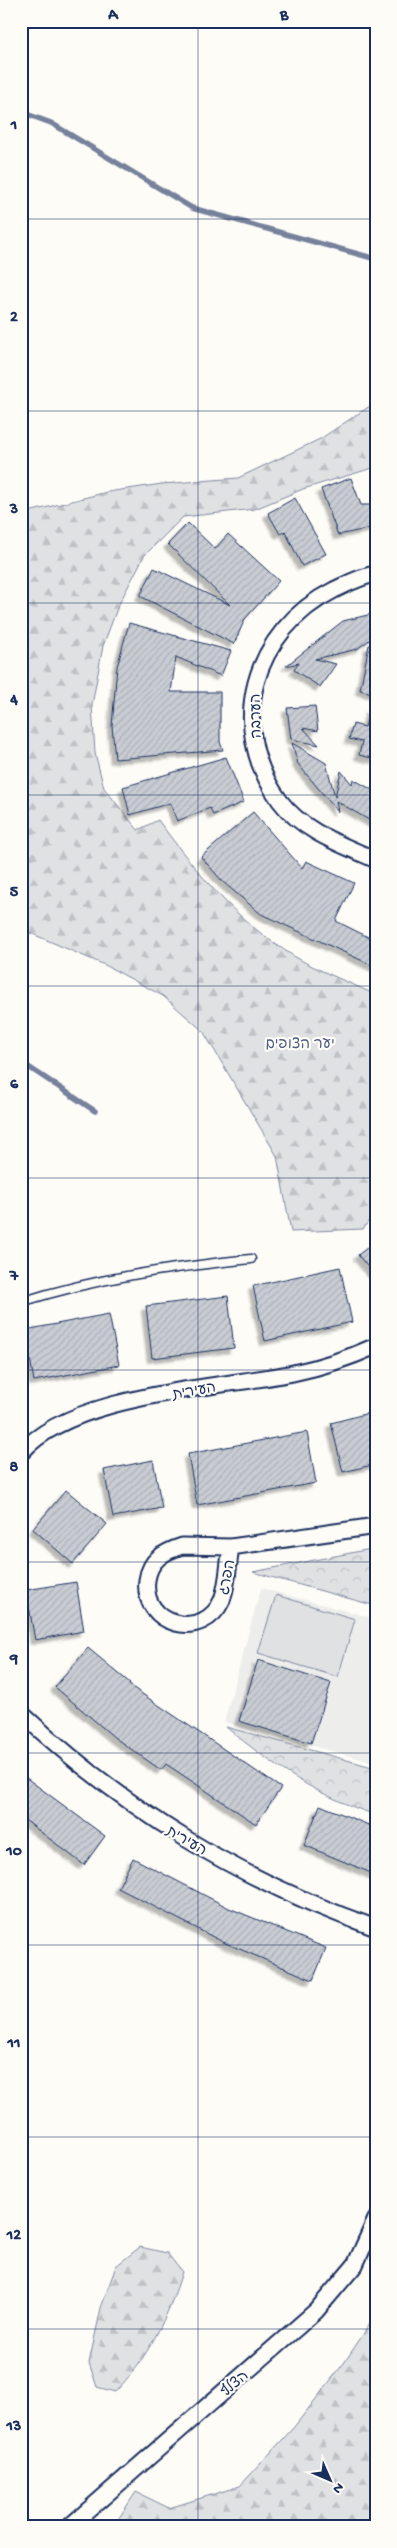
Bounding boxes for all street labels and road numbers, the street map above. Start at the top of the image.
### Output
street label: הערבה [248,693,266,739]
street label: העירית [170,1379,218,1405]
street label: הפרג [216,1558,240,1597]
street label: העירית [162,1822,209,1860]
street label: הצלף [217,2367,253,2402]

